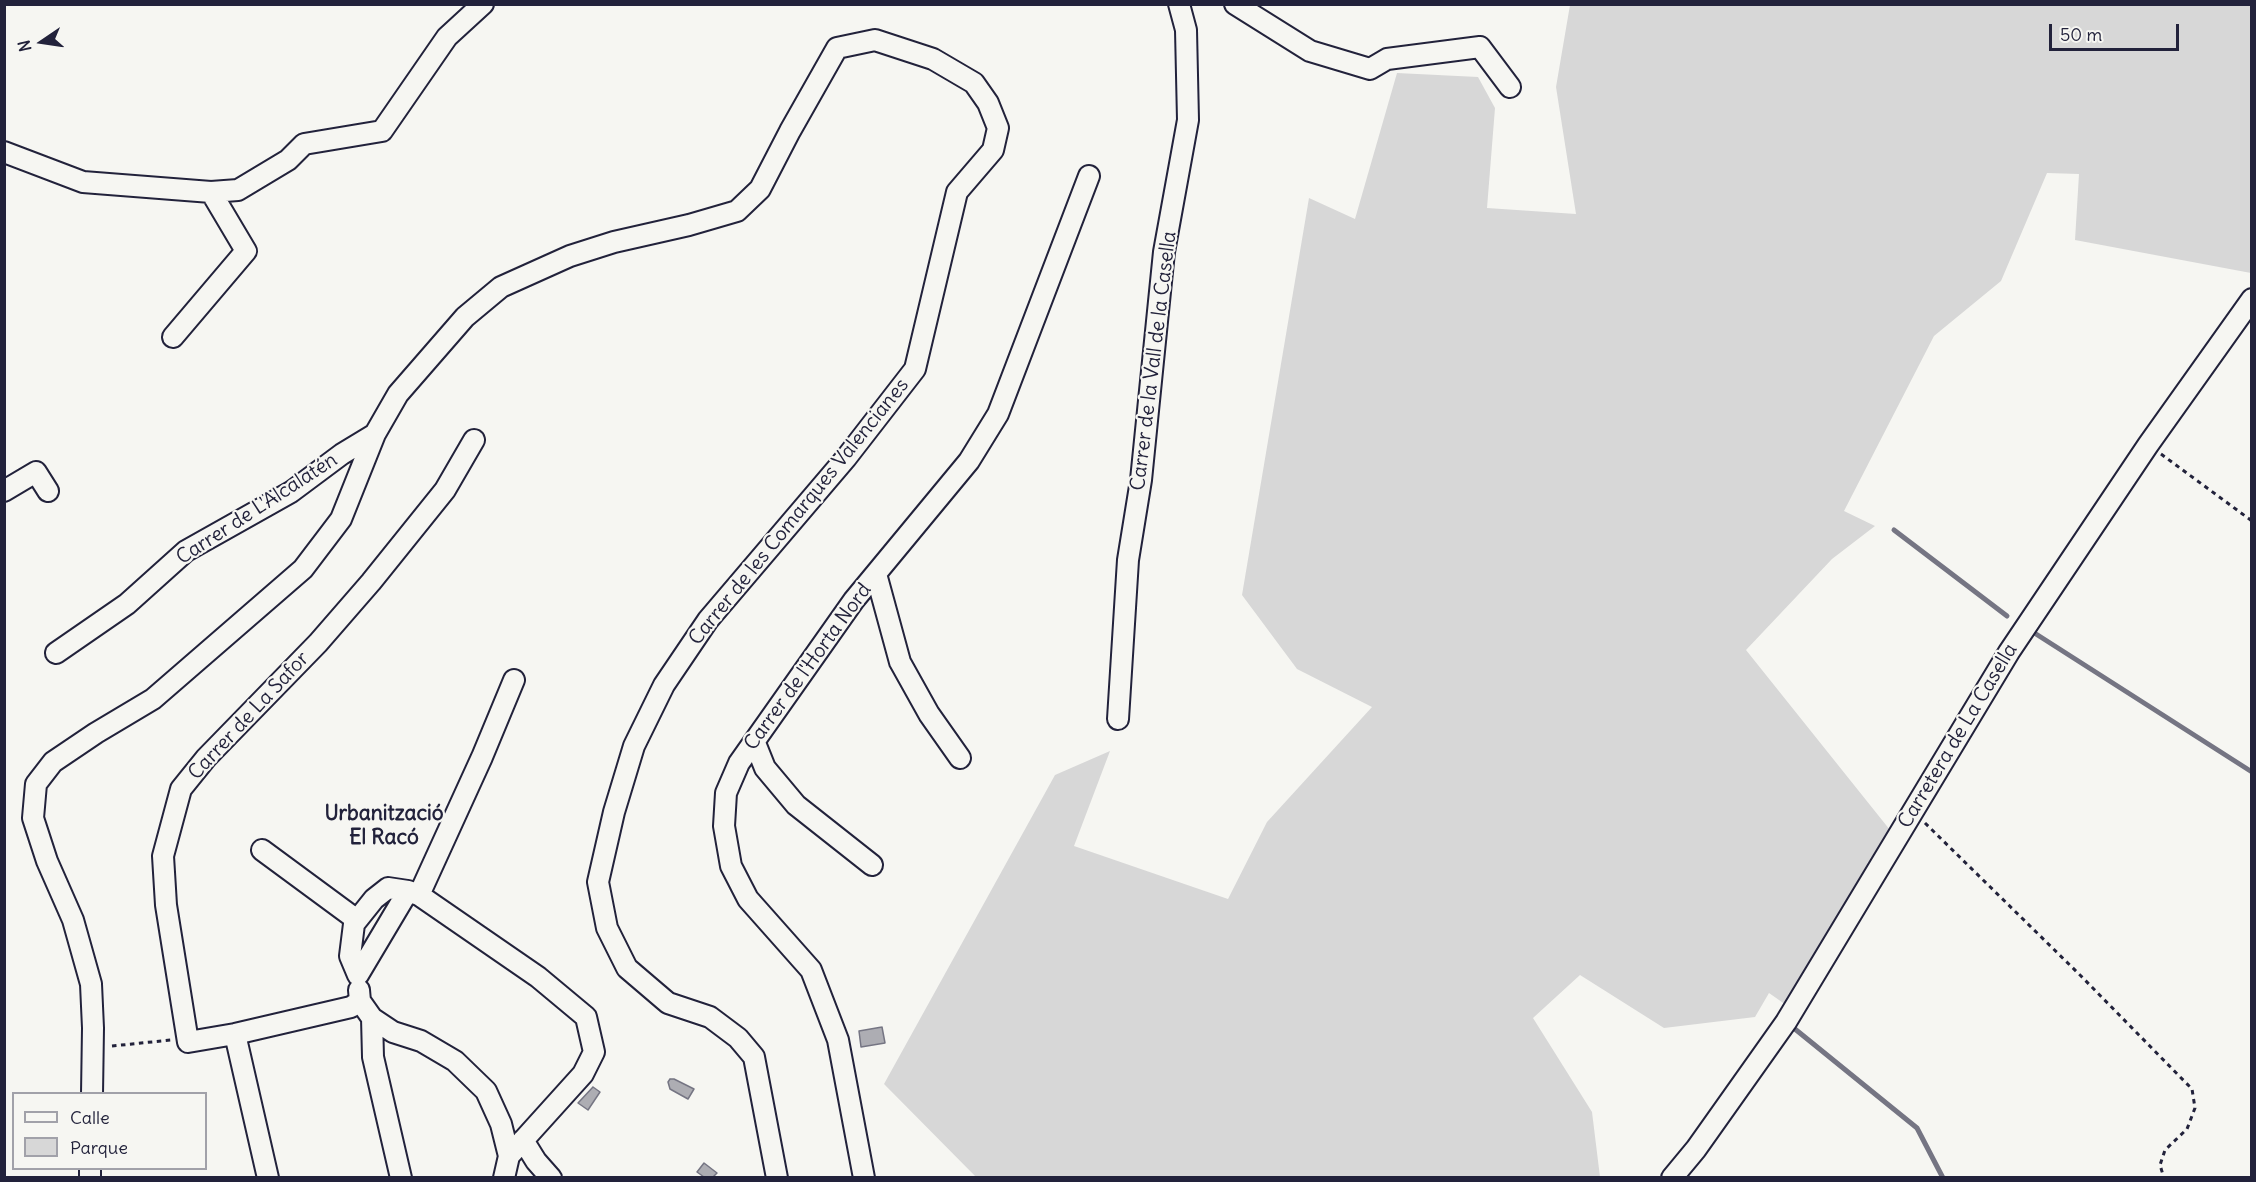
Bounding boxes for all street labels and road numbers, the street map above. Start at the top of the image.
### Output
street label: Carrer de la Vall de la Casella [1126,230,1182,492]
street label: Carrer de les Comarques Valencianes [684,374,914,650]
street label: Carrer de L'Alcalatén [172,448,342,570]
street label: Carrer de l'Horta Nord [739,579,877,755]
street label: Carretera de La Casella [1893,639,2023,833]
street label: Carrer de La Safor [184,647,314,785]

